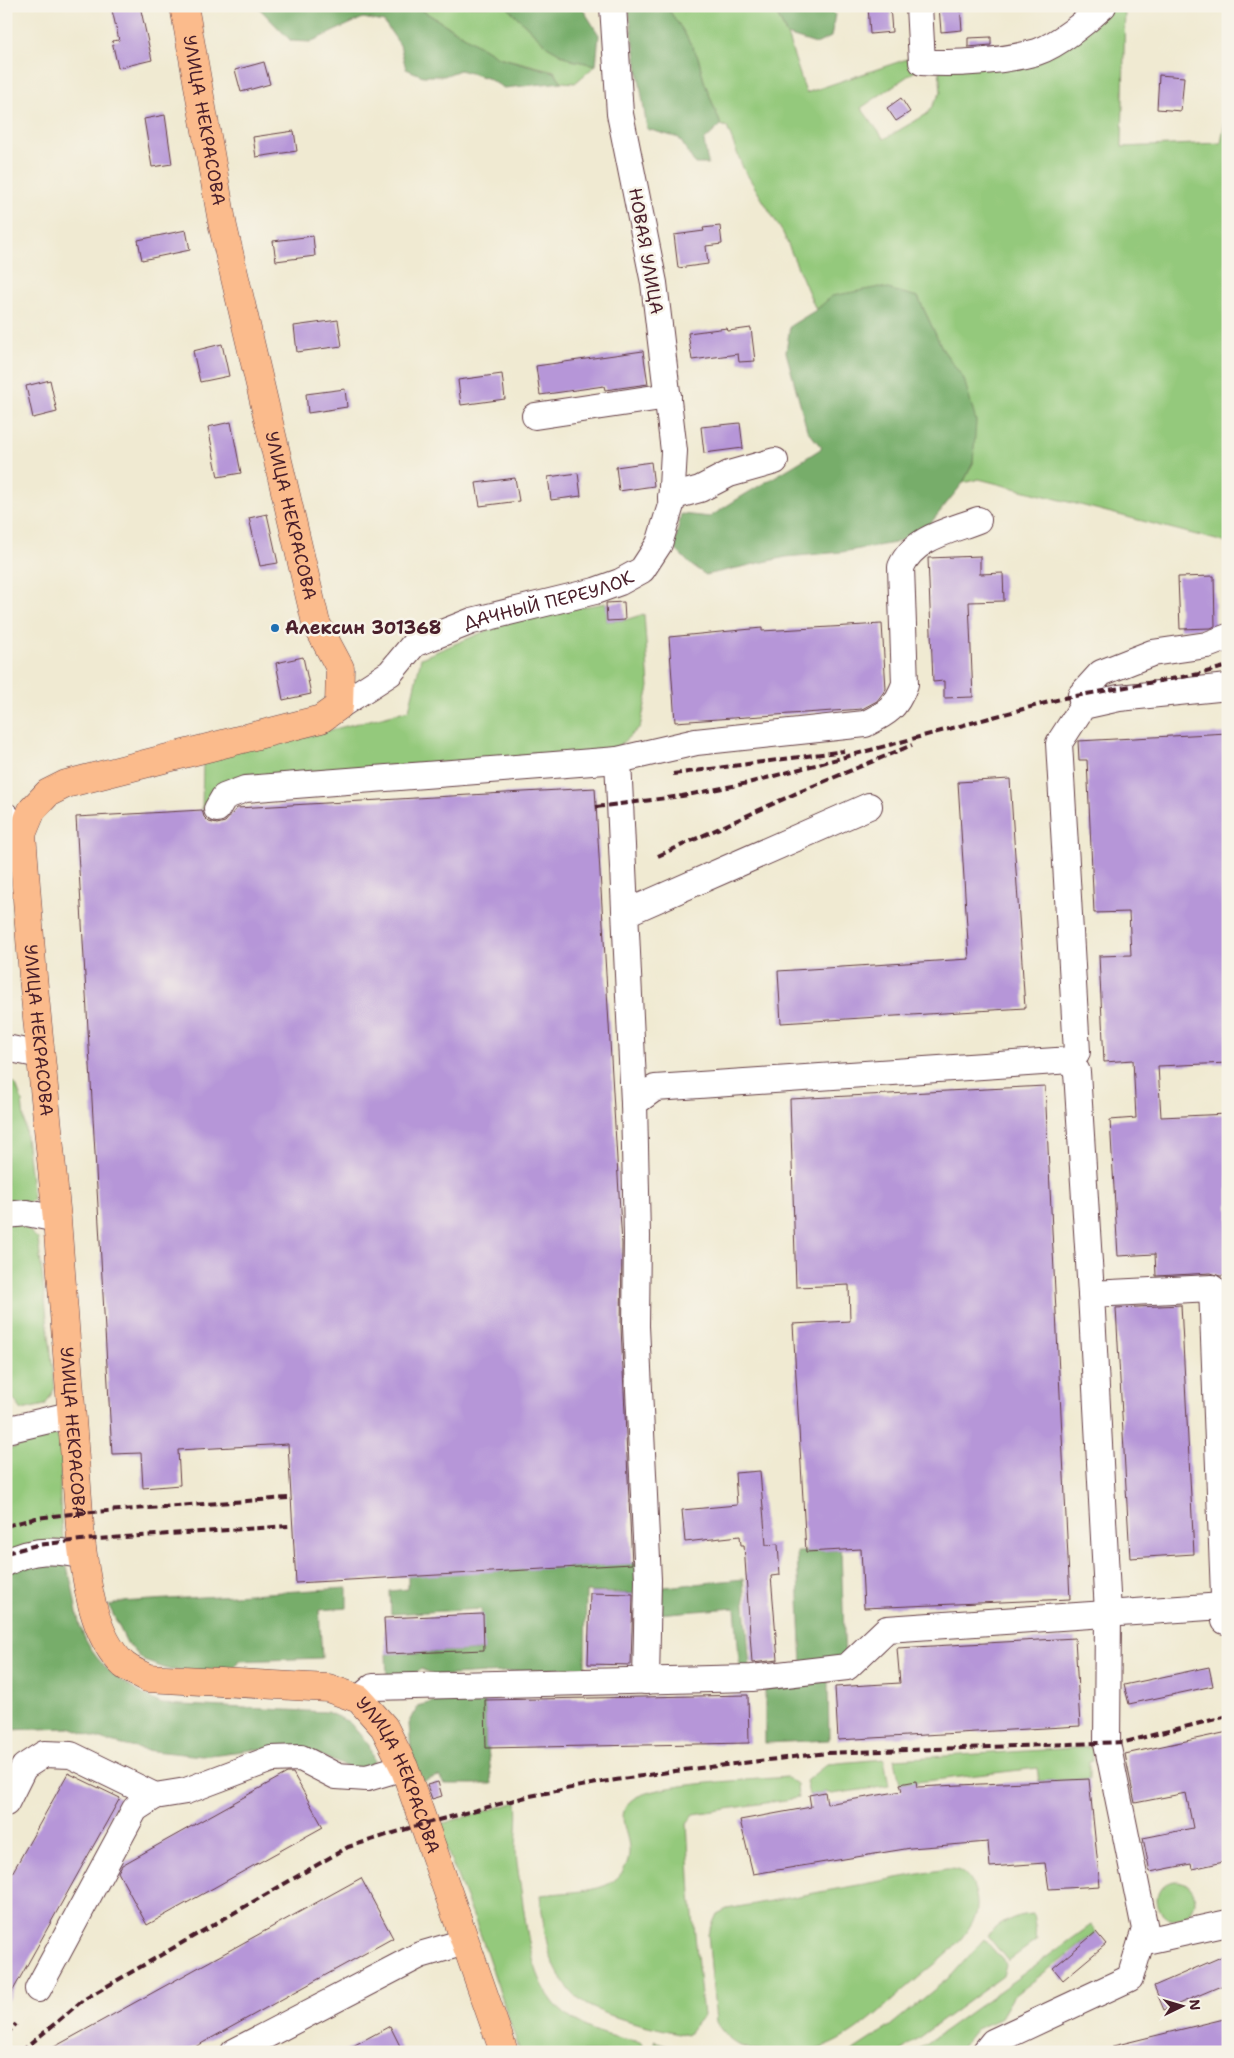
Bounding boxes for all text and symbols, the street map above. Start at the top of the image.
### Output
street label: УЛИЦА НЕКРАСОВА [177,33,231,207]
street label: НОВАЯ УЛИЦА [623,186,669,316]
street label: УЛИЦА НЕКРАСОВА [259,429,322,602]
street label: ДАЧНЫЙ ПЕРЕУЛОК [459,565,638,635]
place label: Алексин 301368 [285,616,441,640]
marker: Алексин 301368 [269,622,281,634]
street label: УЛИЦА НЕКРАСОВА [19,943,59,1117]
street label: УЛИЦА НЕКРАСОВА [55,1346,91,1520]
street label: УЛИЦА НЕКРАСОВА [351,1692,445,1857]
north arrow [1156,1980,1206,2030]
text: N [1186,1999,1204,2011]

